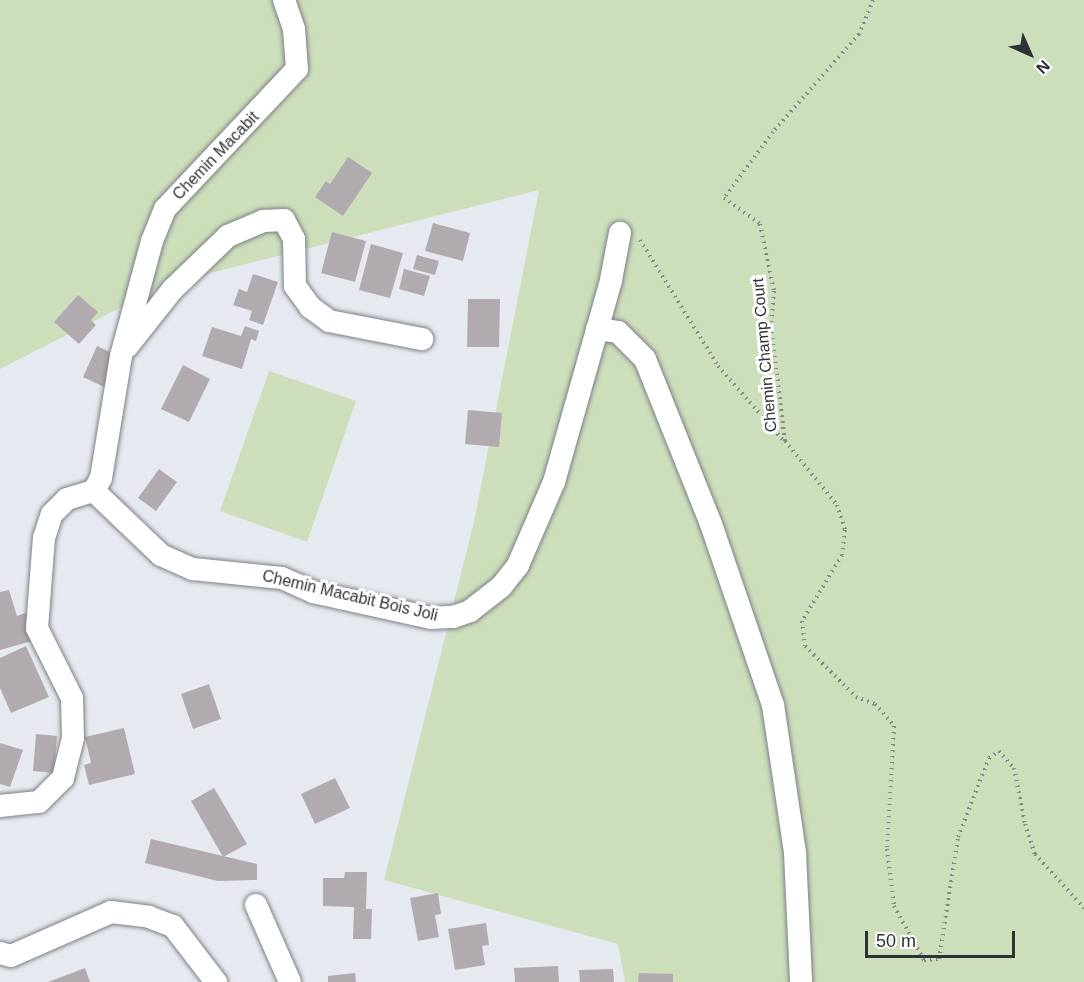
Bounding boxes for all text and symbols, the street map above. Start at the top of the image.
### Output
north arrow [1000,24,1060,84]
text: N [1033,57,1053,77]
street label: Chemin Macabit [169,108,263,204]
street label: Chemin Champ Court [749,277,781,433]
street label: Chemin Macabit Bois Joli [260,566,440,626]
scale bar [868,919,1018,957]
text: 50 m [876,931,916,951]

